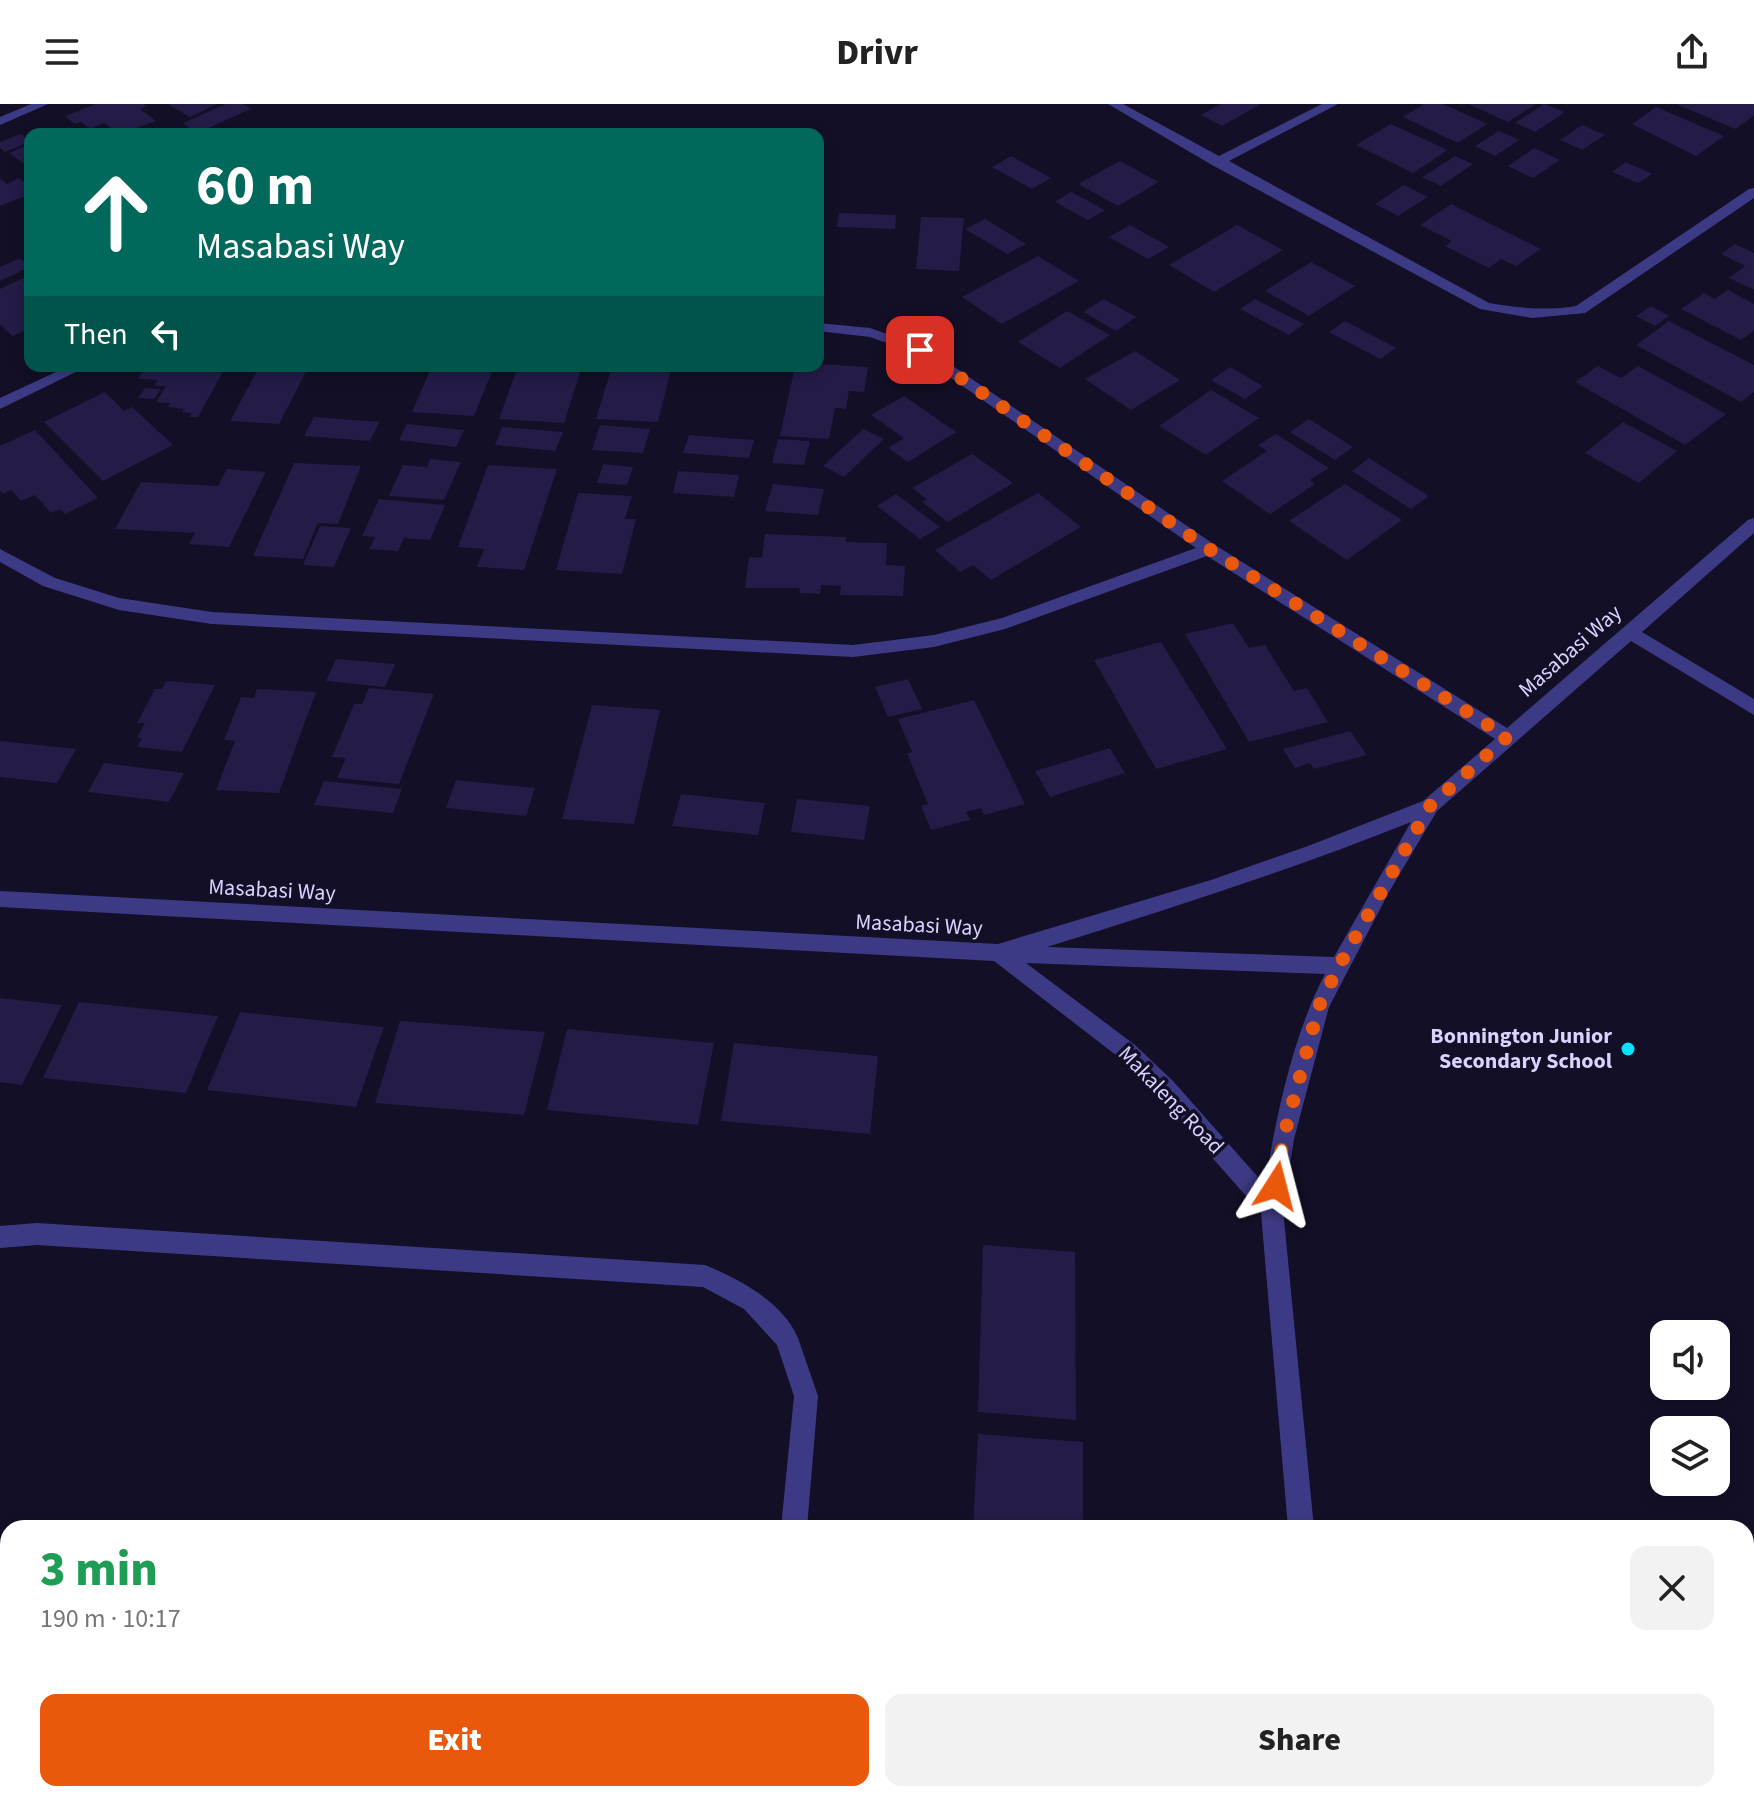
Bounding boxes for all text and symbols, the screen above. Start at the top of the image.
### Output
text: Drivr [836,27,918,78]
icon: menu [40,30,84,74]
icon: share [1670,30,1714,74]
text: 60 m [196,147,314,226]
icon: ahead [64,160,168,264]
text: Masabasi Way [196,221,405,272]
icon: left [144,312,188,356]
text: Then [64,313,128,356]
pin [886,316,954,384]
icon: arrive [898,328,942,372]
street label: Masabasi Way [1511,597,1629,705]
street label: Masabasi Way [207,871,337,909]
street label: Masabasi Way [854,906,984,944]
place label: Bonnington Junior Secondary School [1430,1020,1613,1077]
street label: Makaleng Road [1111,1038,1231,1162]
marker: Bonnington Junior Secondary School [1619,1040,1637,1058]
position arrow [1234,1144,1318,1228]
map controls [1650,1320,1730,1496]
button: sound [1650,1320,1730,1400]
button: layers [1650,1416,1730,1496]
text: 3 min [40,1536,158,1604]
button: close [1630,1546,1714,1630]
text: 190 m · 10:17 [40,1600,181,1637]
button: Exit [40,1694,869,1786]
button: Share [885,1694,1714,1786]

